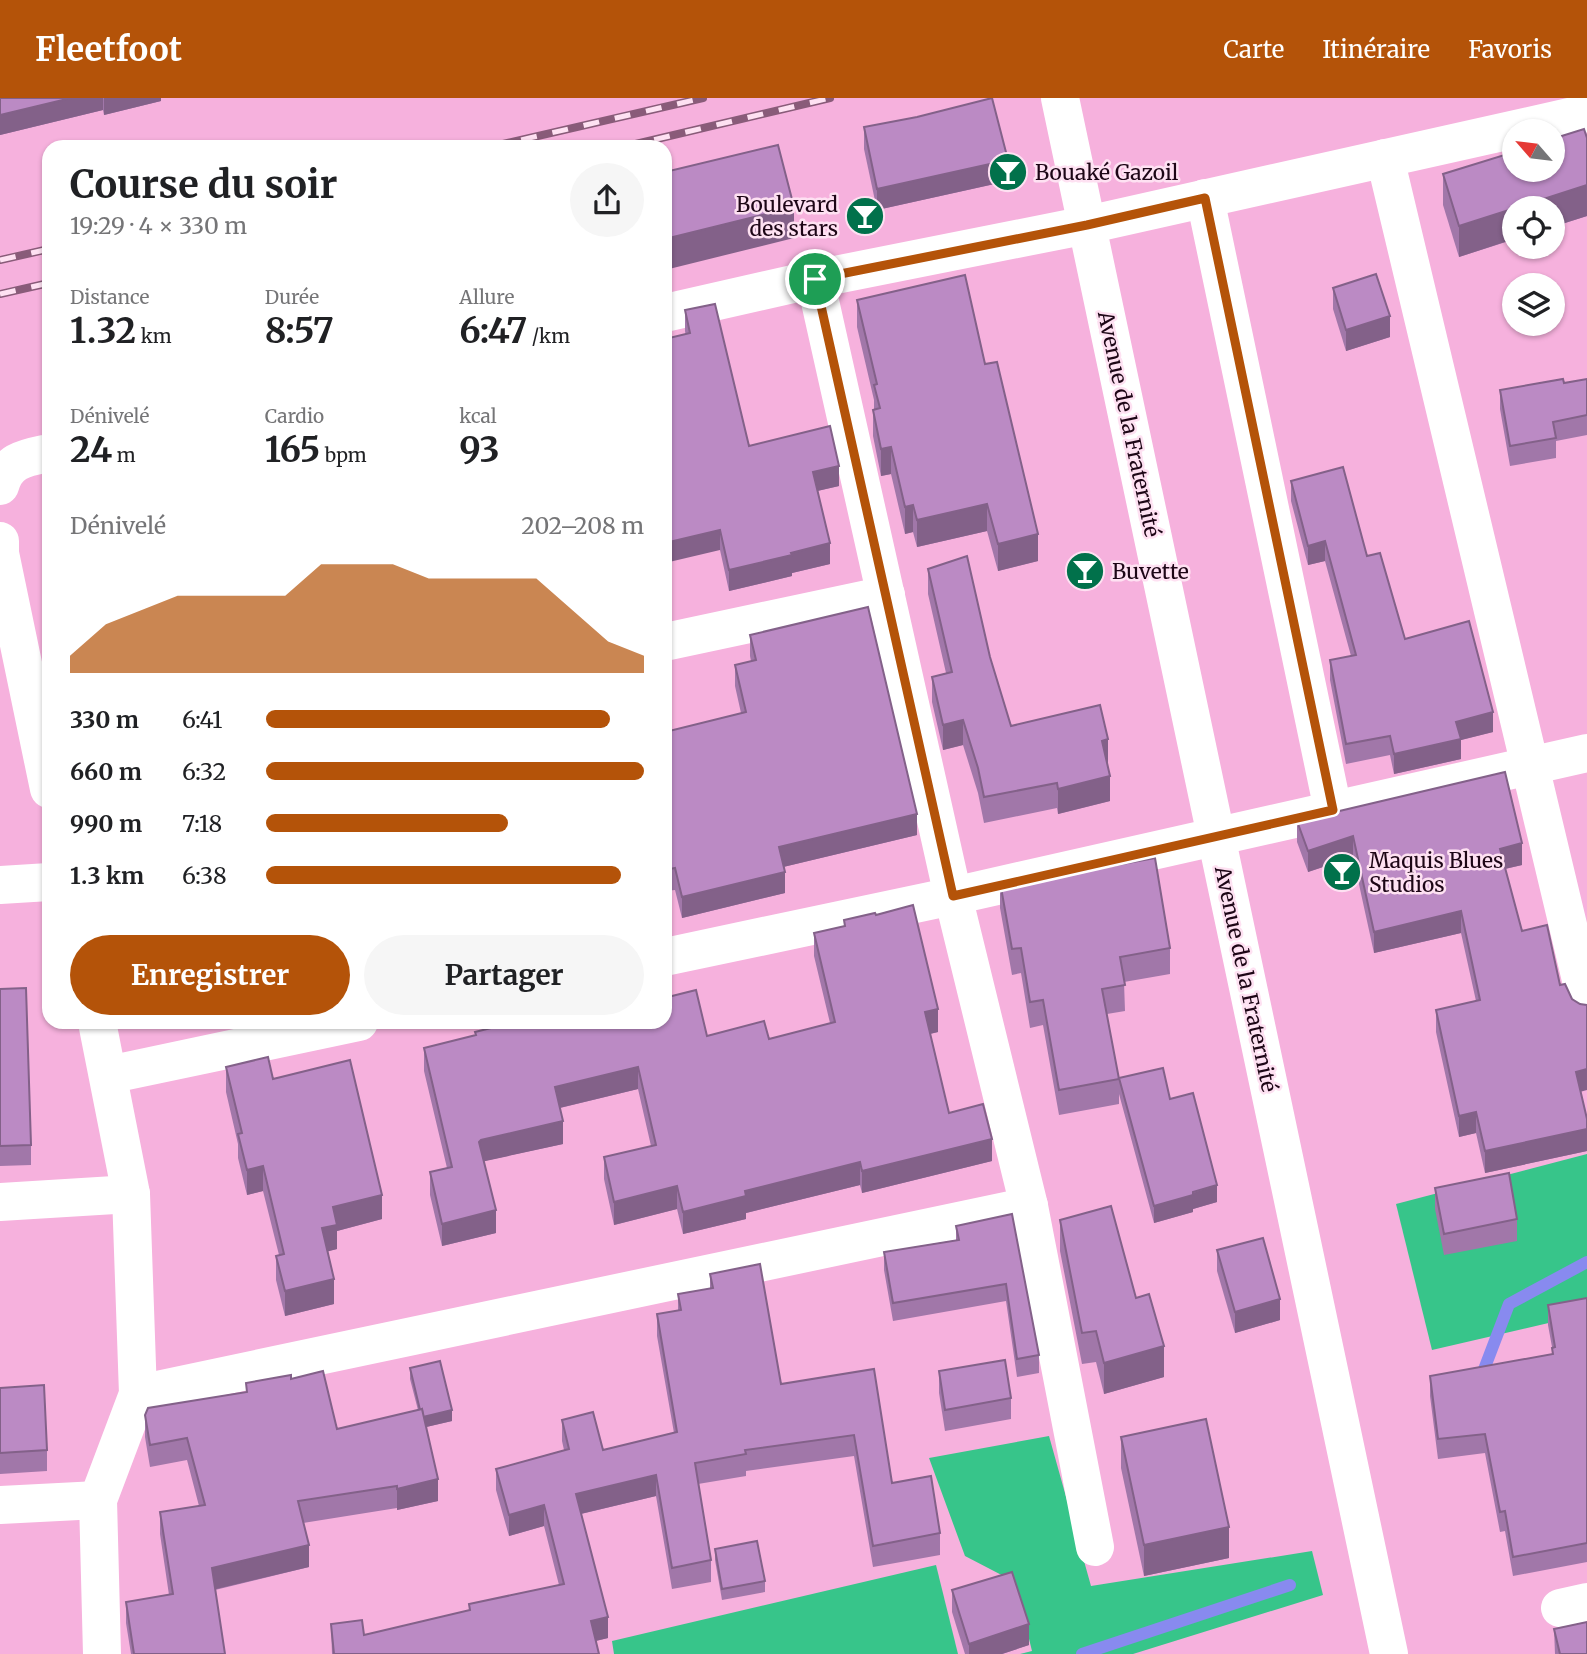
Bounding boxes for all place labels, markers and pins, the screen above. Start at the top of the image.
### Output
bar icon: Bouaké Gazoil [987,151,1029,193]
place label: Bouaké Gazoil [1035,159,1179,186]
place label: Boulevard des stars [736,191,838,242]
bar icon: Boulevard des stars [844,195,886,237]
pin [785,249,845,309]
bar icon: Buvette [1064,550,1106,592]
place label: Buvette [1112,558,1189,585]
place label: Maquis Blues Studios [1369,847,1503,898]
bar icon: Maquis Blues Studios [1321,851,1363,893]

